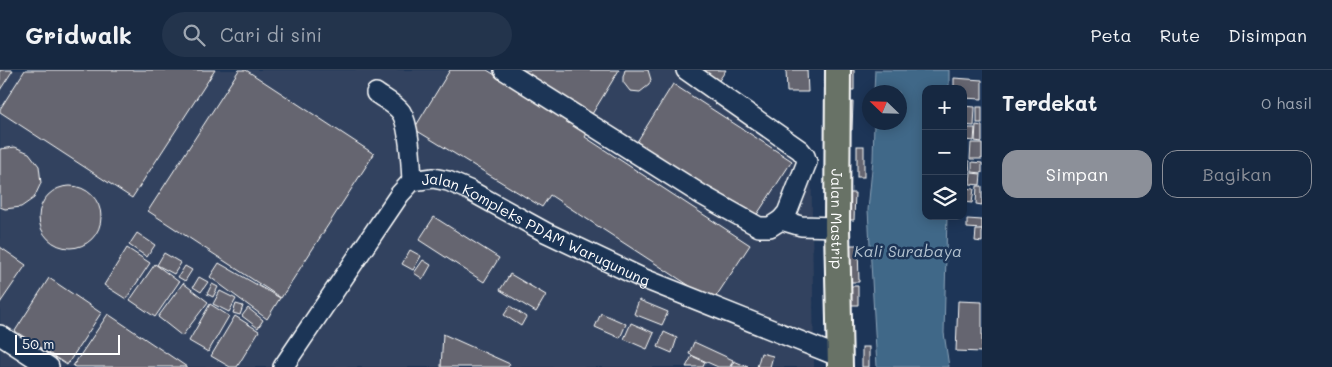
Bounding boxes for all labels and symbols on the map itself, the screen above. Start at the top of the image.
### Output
north arrow [862,85,907,130]
street label: Jalan Kompleks PDAM Warugunung [420,168,653,290]
street label: Jalan Mastrip [827,169,848,269]
water label: Kali Surabaya [854,240,962,261]
scale bar [15,332,120,355]

